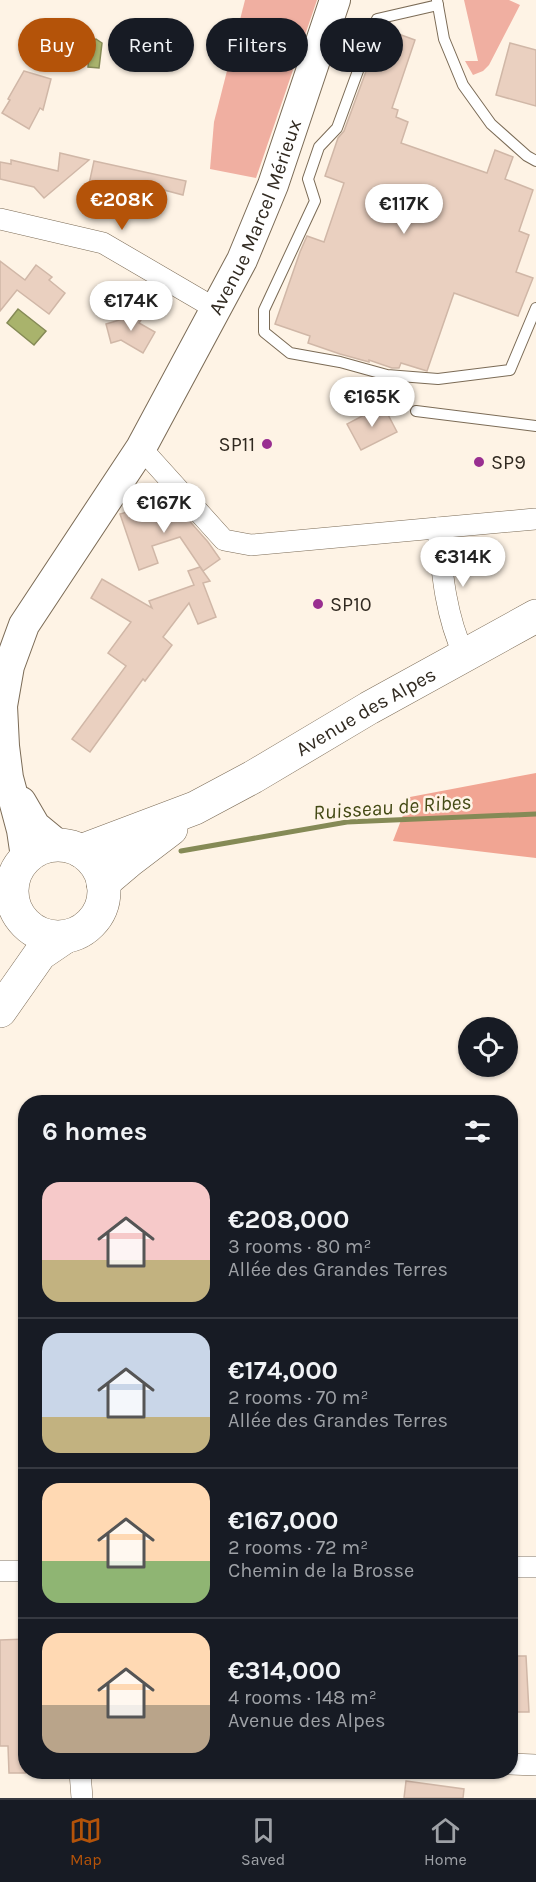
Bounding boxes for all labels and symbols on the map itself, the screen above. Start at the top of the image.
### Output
street label: Avenue Marcel Mérieux [203,116,306,319]
pin: €208K [80,180,164,231]
pin: €117K [362,184,446,235]
pin: €174K [89,281,173,332]
pin: €165K [330,377,414,428]
place label: SP11 [219,433,255,456]
marker: SP11 [260,437,274,451]
place label: SP9 [491,451,526,474]
marker: SP9 [472,455,486,469]
pin: €167K [122,483,206,534]
pin: €314K [421,537,505,588]
place label: SP10 [330,593,372,616]
marker: SP10 [311,597,325,611]
street label: Avenue des Alpes [291,662,440,761]
water label: Ruisseau de Ribes [312,790,472,824]

